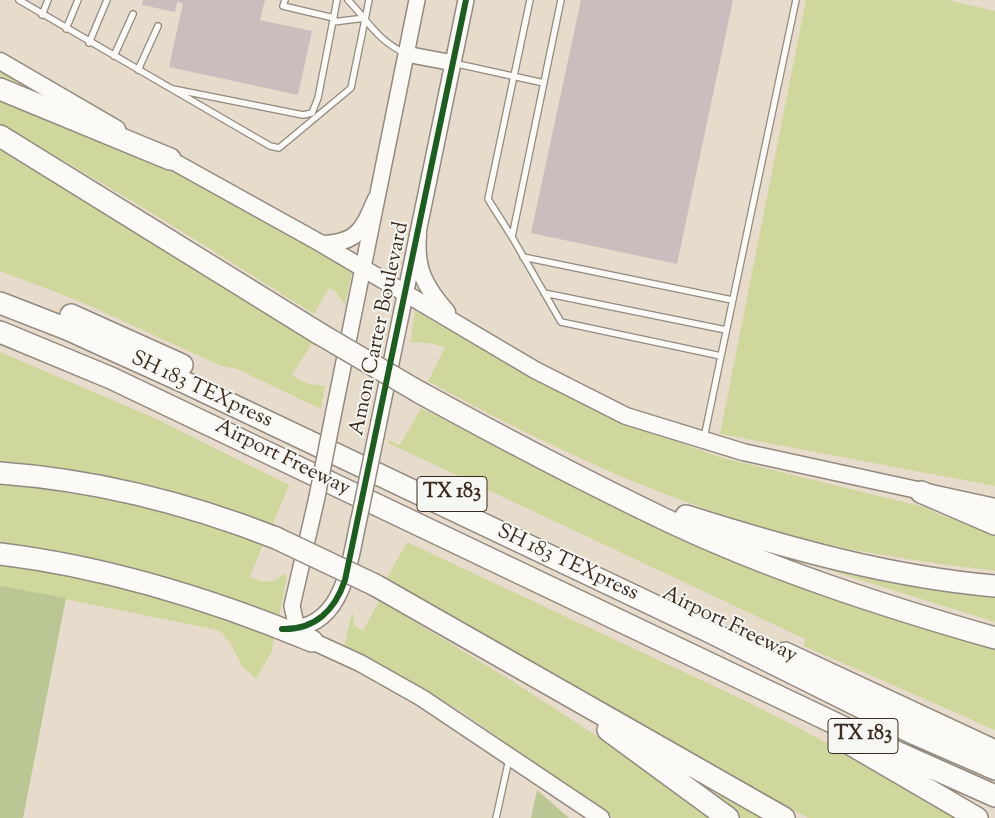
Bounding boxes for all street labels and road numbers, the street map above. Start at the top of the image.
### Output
street label: Amon Carter Boulevard [346,220,416,438]
street label: SH 183 TEXpress [126,347,276,435]
street label: Airport Freeway [210,415,354,503]
road number: TX 183 [417,476,487,512]
street label: SH 183 TEXpress [492,520,642,608]
street label: Airport Freeway [657,582,801,670]
road number: TX 183 [828,718,898,754]

